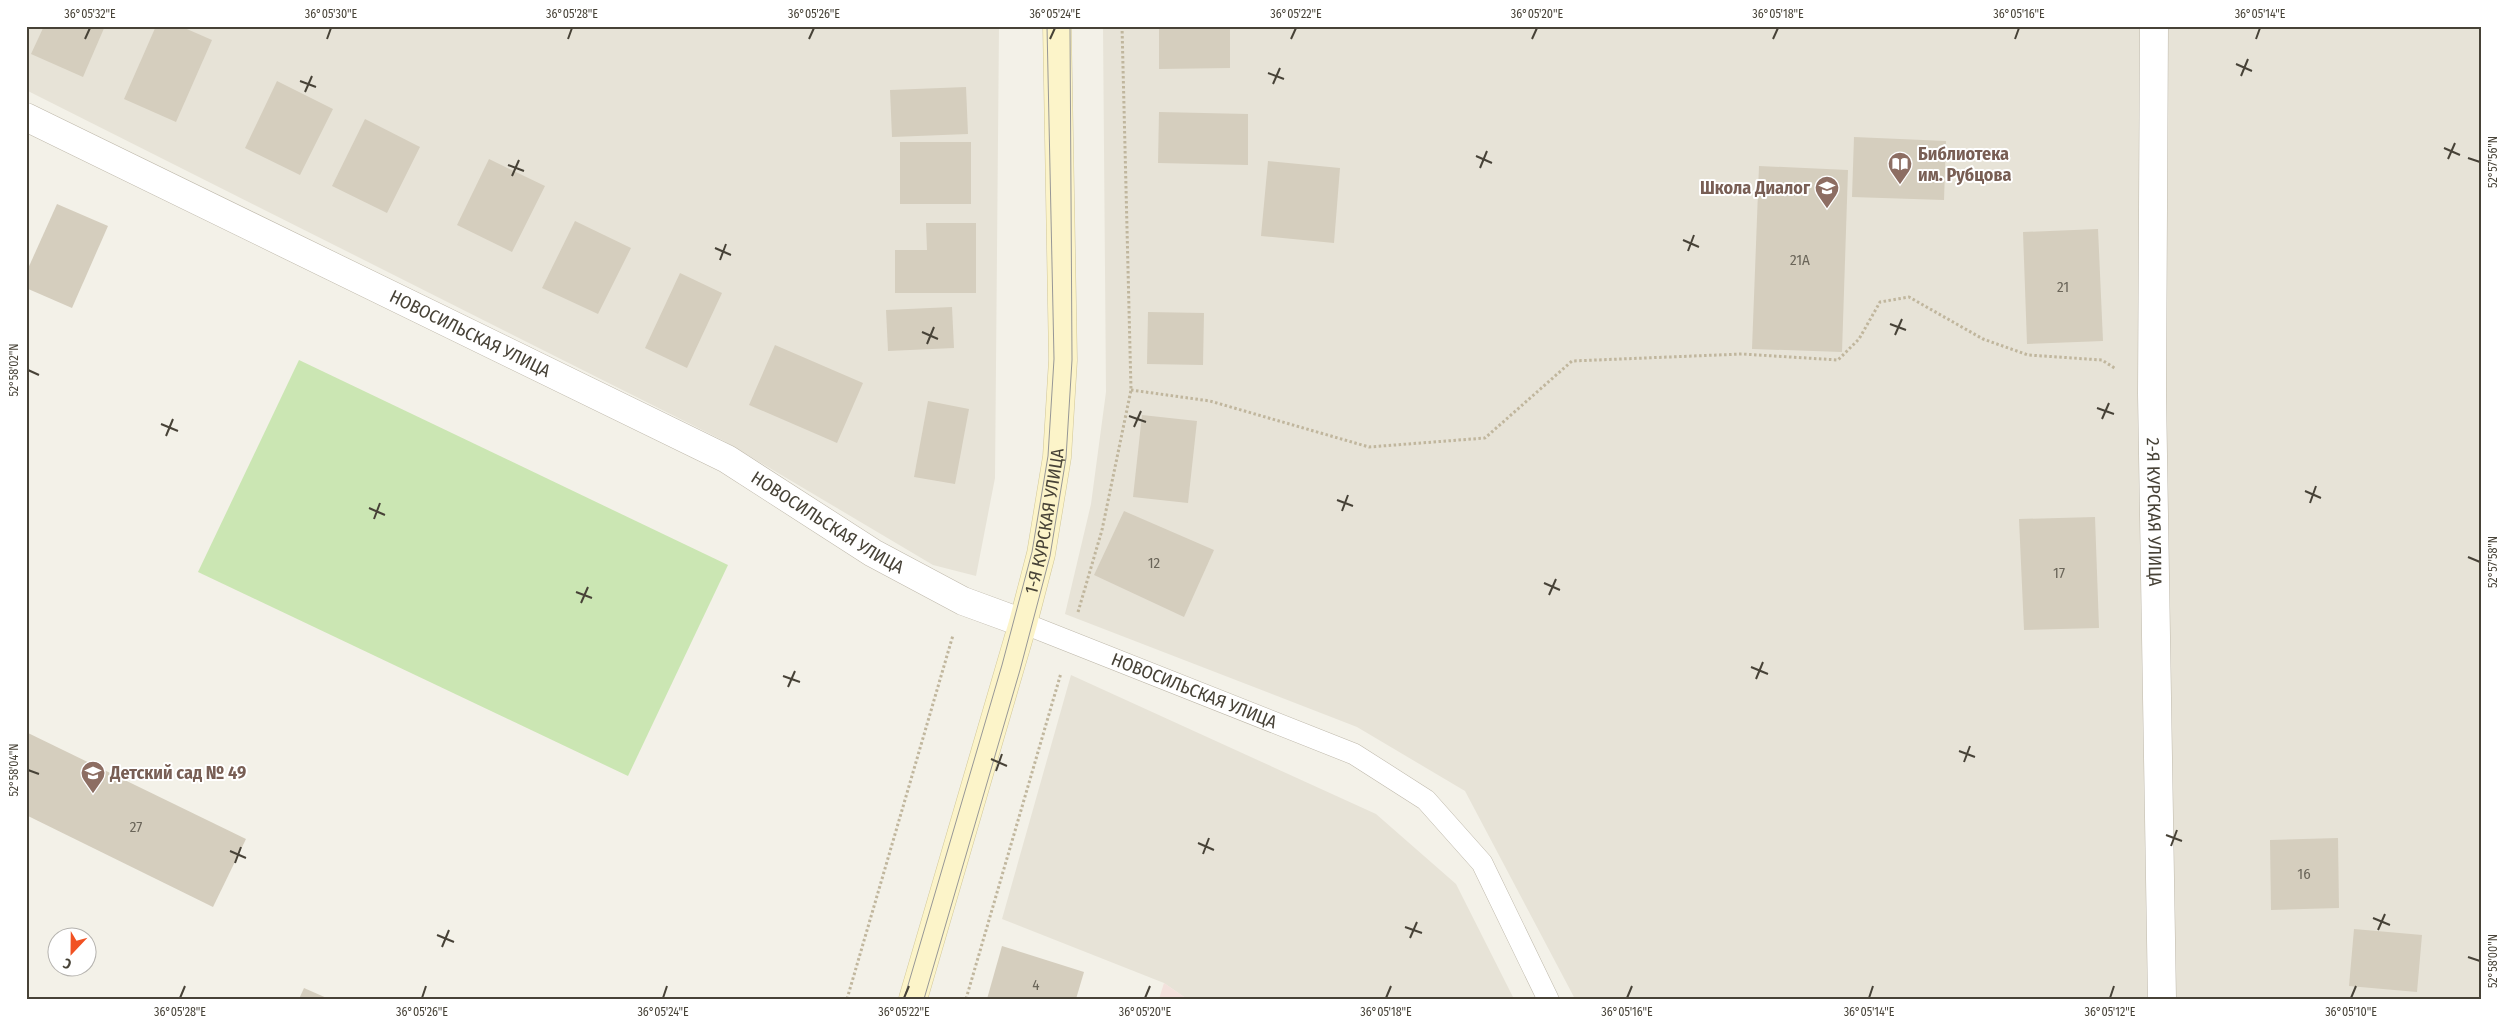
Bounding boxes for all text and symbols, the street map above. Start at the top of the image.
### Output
text: 36°05'32"E [64,7,116,21]
text: 36°05'30"E [305,7,358,21]
text: 36°05'28"E [546,7,598,21]
text: 36°05'26"E [788,7,840,21]
text: 36°05'24"E [1029,7,1081,21]
text: 36°05'22"E [1270,7,1322,21]
text: 36°05'20"E [1511,7,1564,21]
text: 36°05'18"E [1752,7,1804,21]
text: 36°05'16"E [1993,7,2045,21]
text: 36°05'14"E [2235,7,2286,21]
text: 52°57'56"N [2486,136,2500,188]
place label: Библиотека им. Рубцова [1918,143,2011,186]
library icon: Библиотека им. Рубцова [1887,151,1913,185]
school or university icon: Школа Диалог [1814,175,1840,209]
place label: Школа Диалог [1700,177,1811,199]
house number: 21А [1790,251,1810,269]
house number: 21 [2057,278,2069,296]
street label: НОВОСИЛЬСКАЯ УЛИЦА [386,285,554,382]
text: 52°58'02"N [7,343,21,397]
street label: 2-Я КУРСКАЯ УЛИЦА [2142,437,2166,587]
street label: 1-Я КУРСКАЯ УЛИЦА [1020,447,1069,596]
street label: НОВОСИЛЬСКАЯ УЛИЦА [747,467,908,579]
text: 52°57'58"N [2486,536,2500,588]
house number: 12 [1148,554,1161,572]
house number: 17 [2053,564,2065,582]
street label: НОВОСИЛЬСКАЯ УЛИЦА [1108,648,1280,734]
text: 52°58'04"N [7,743,21,797]
school or university icon: Детский сад № 49 [80,760,106,794]
place label: Детский сад № 49 [109,762,246,784]
house number: 27 [130,818,142,836]
house number: 16 [2297,865,2311,883]
north arrow [48,928,98,978]
text: 52°58'00"N [2486,934,2500,988]
text: С [60,954,74,973]
house number: 4 [1032,976,1040,994]
text: 36°05'28"E [154,1005,206,1019]
text: 36°05'26"E [396,1005,448,1019]
text: 36°05'24"E [637,1005,689,1019]
text: 36°05'22"E [878,1005,930,1019]
text: 36°05'20"E [1119,1005,1172,1019]
text: 36°05'18"E [1360,1005,1412,1019]
text: 36°05'16"E [1601,1005,1653,1019]
text: 36°05'14"E [1844,1005,1895,1019]
text: 36°05'12"E [2085,1005,2136,1019]
text: 36°05'10"E [2325,1005,2377,1019]

